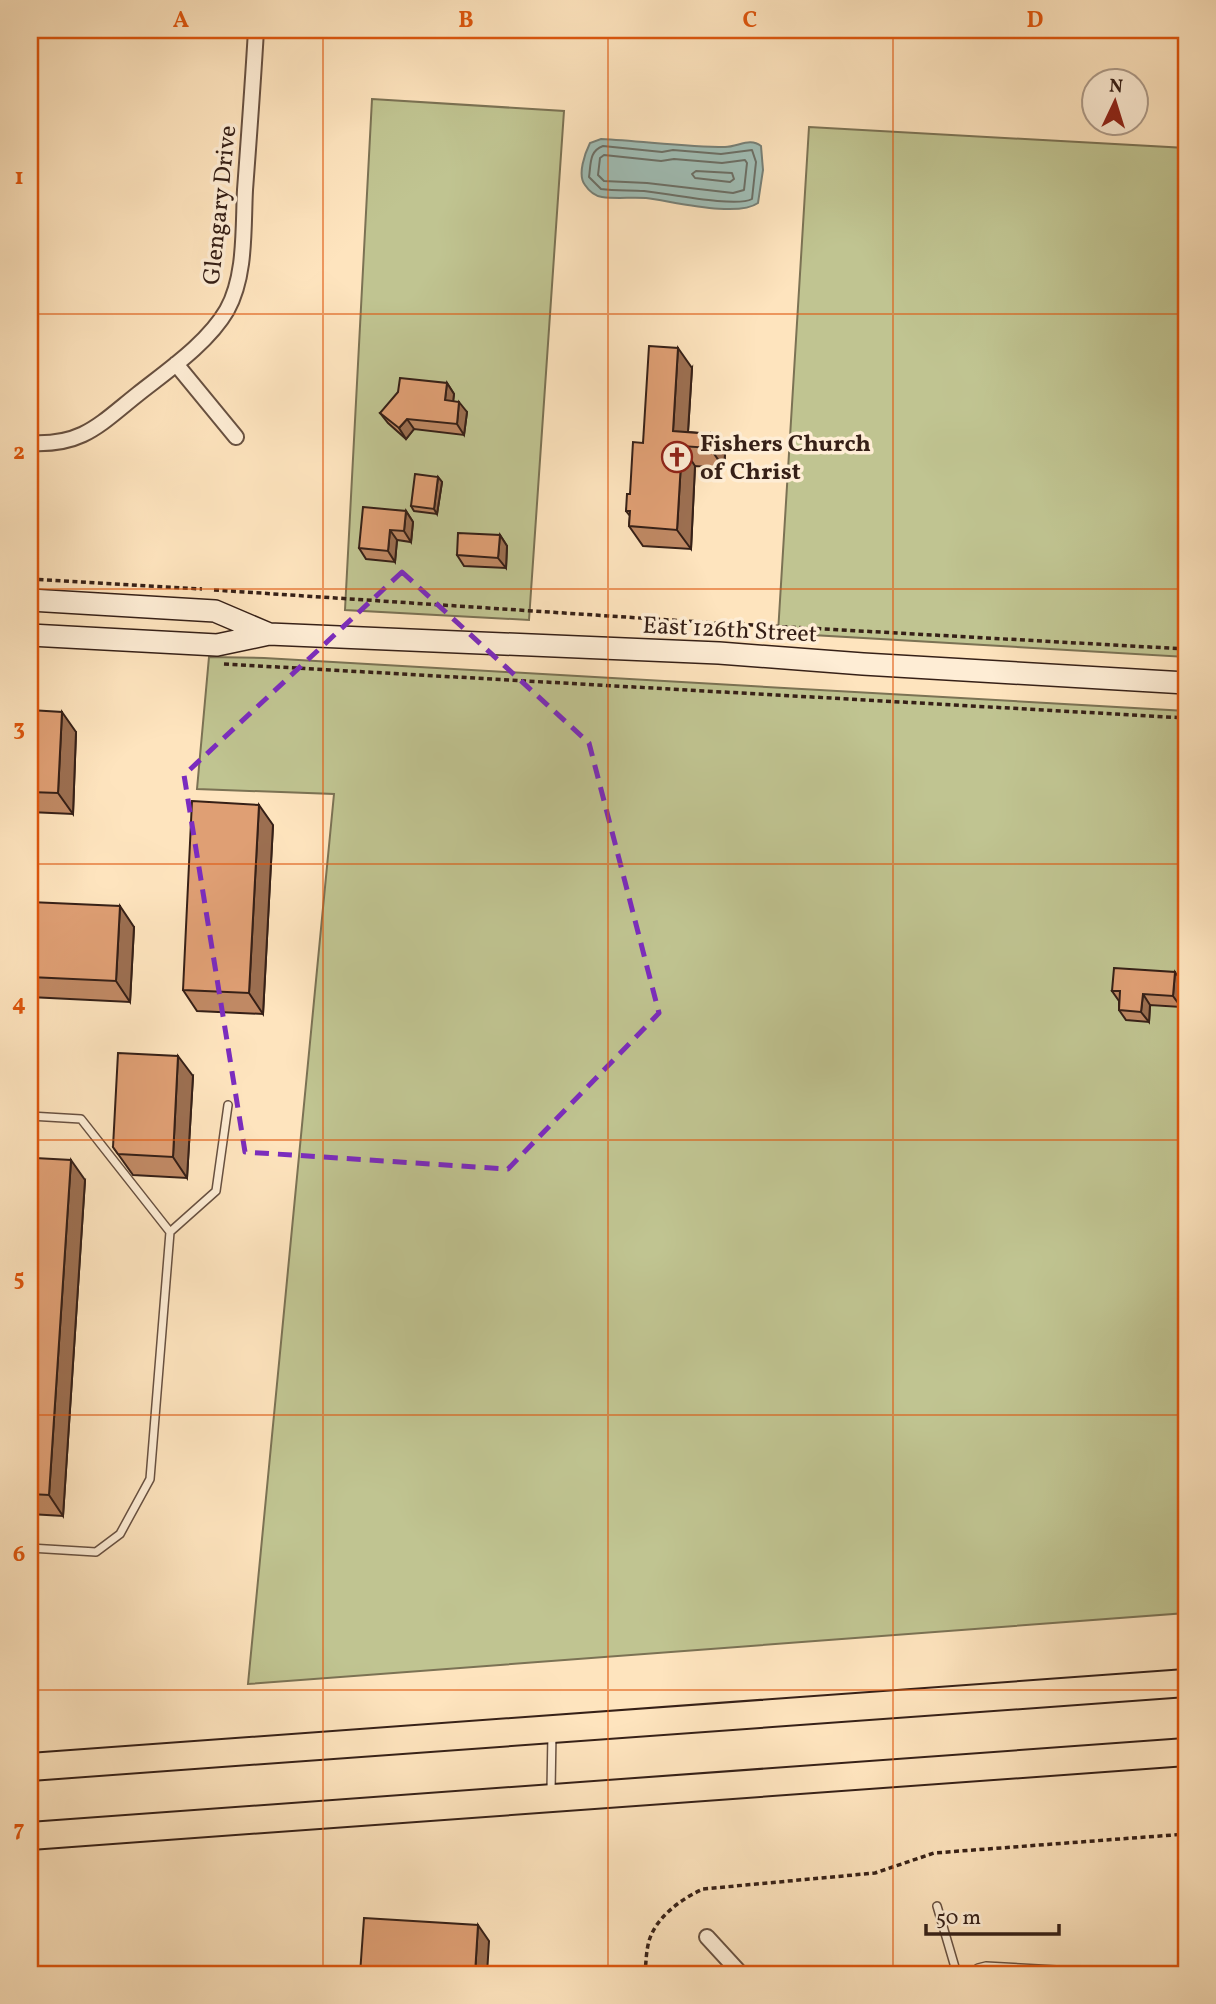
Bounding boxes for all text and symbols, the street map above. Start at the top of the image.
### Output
text: A [173,5,189,37]
text: B [458,5,474,37]
text: C [743,5,757,37]
text: D [1027,5,1044,37]
north arrow [1080,66,1150,136]
text: N [1108,74,1124,101]
street label: Glengary Drive [196,124,246,287]
text: 1 [14,162,24,194]
place label: Fishers Church of Christ [700,428,871,490]
text: 2 [13,437,25,469]
church icon: Fishers Church of Christ [660,440,694,474]
street label: East 126th Street [642,609,818,653]
text: 3 [13,713,25,745]
text: 4 [12,988,26,1020]
text: 5 [13,1263,25,1295]
text: 6 [13,1539,25,1571]
text: 7 [14,1814,25,1846]
scale bar [926,1892,1058,1936]
text: 50 m [936,1904,981,1933]

